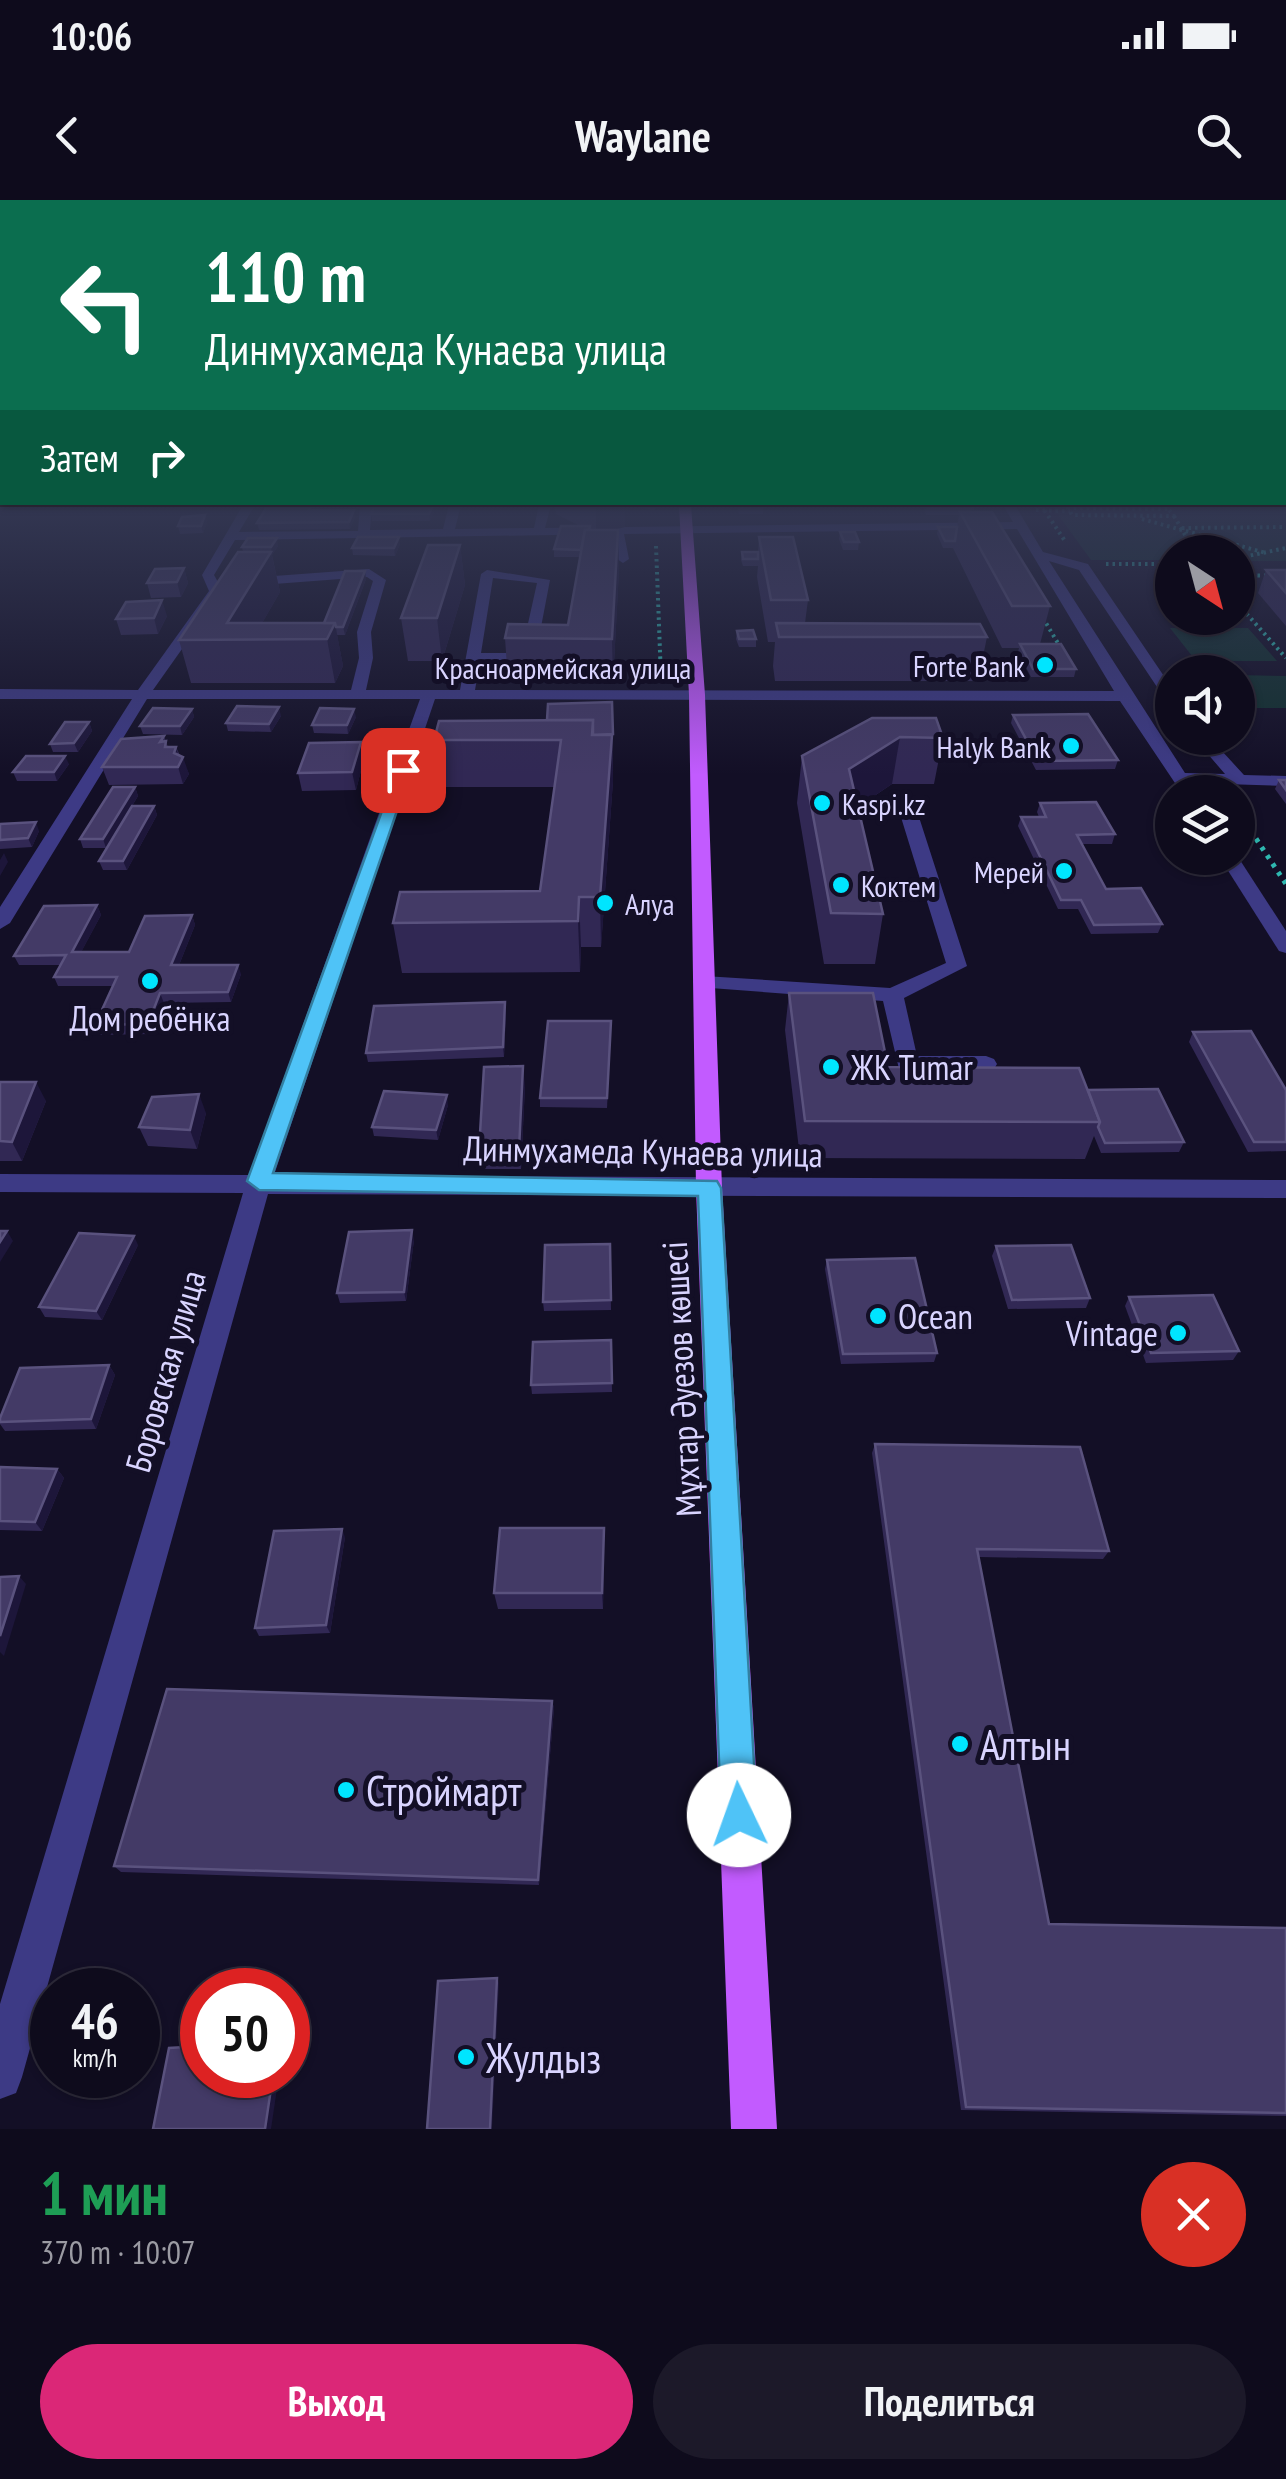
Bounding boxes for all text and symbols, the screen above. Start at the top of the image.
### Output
text: 10:06 [50,11,132,60]
text: Waylane [575,106,711,164]
icon: back [40,108,95,163]
icon: search [1191,108,1246,163]
text: 110 m [205,231,366,321]
icon: left [40,240,170,370]
text: Динмухамеда Кунаева улица [205,319,667,377]
icon: right [139,430,194,485]
text: Затем [40,433,119,482]
north arrow [1155,535,1255,635]
map controls [1155,535,1255,875]
place label: Forte Bank [913,646,1025,685]
street label: Красноармейская улица [435,648,691,687]
marker: Forte Bank [1034,654,1056,676]
button: sound [1155,655,1255,755]
place label: Halyk Bank [936,727,1051,766]
pin [361,728,446,813]
marker: Halyk Bank [1060,735,1082,757]
icon: arrive [376,743,431,798]
button: layers [1155,775,1255,875]
place label: Kaspi.kz [842,784,926,823]
marker: Kaspi.kz [811,792,833,814]
place label: Мерей [974,852,1044,891]
marker: Мерей [1053,860,1075,882]
place label: Коктем [861,866,936,905]
marker: Коктем [830,874,852,896]
place label: Алуа [625,884,674,923]
marker: Алуа [594,892,616,914]
marker: Дом ребёнка [139,970,161,992]
place label: Дом ребёнка [69,995,231,1041]
place label: ЖК Tumar [850,1044,973,1090]
marker: ЖК Tumar [820,1056,842,1078]
street label: Динмухамеда Кунаева улица [463,1125,823,1177]
street label: Мұхтар Әуезов көшесі [651,1240,711,1518]
street label: Боровская улица [114,1265,216,1477]
place label: Ocean [898,1293,973,1339]
marker: Ocean [867,1305,889,1327]
place label: Vintage [1065,1310,1158,1356]
marker: Vintage [1167,1322,1189,1344]
place label: Алтын [980,1717,1071,1772]
marker: Алтын [949,1733,971,1755]
place label: Строймарт [366,1763,522,1818]
position arrow [687,1763,791,1867]
marker: Строймарт [335,1779,357,1801]
speed limit sign: 50 [180,1968,310,2098]
text: 46 [71,1988,119,2053]
place label: Жулдыз [485,2030,601,2085]
text: km/h [73,2042,117,2074]
marker: Жулдыз [455,2046,477,2068]
text: 1 мин [40,2154,168,2232]
button: close [1141,2162,1246,2267]
text: 370 m · 10:07 [40,2231,195,2273]
button: Выход [40,2344,633,2459]
button: Поделиться [653,2344,1246,2459]

